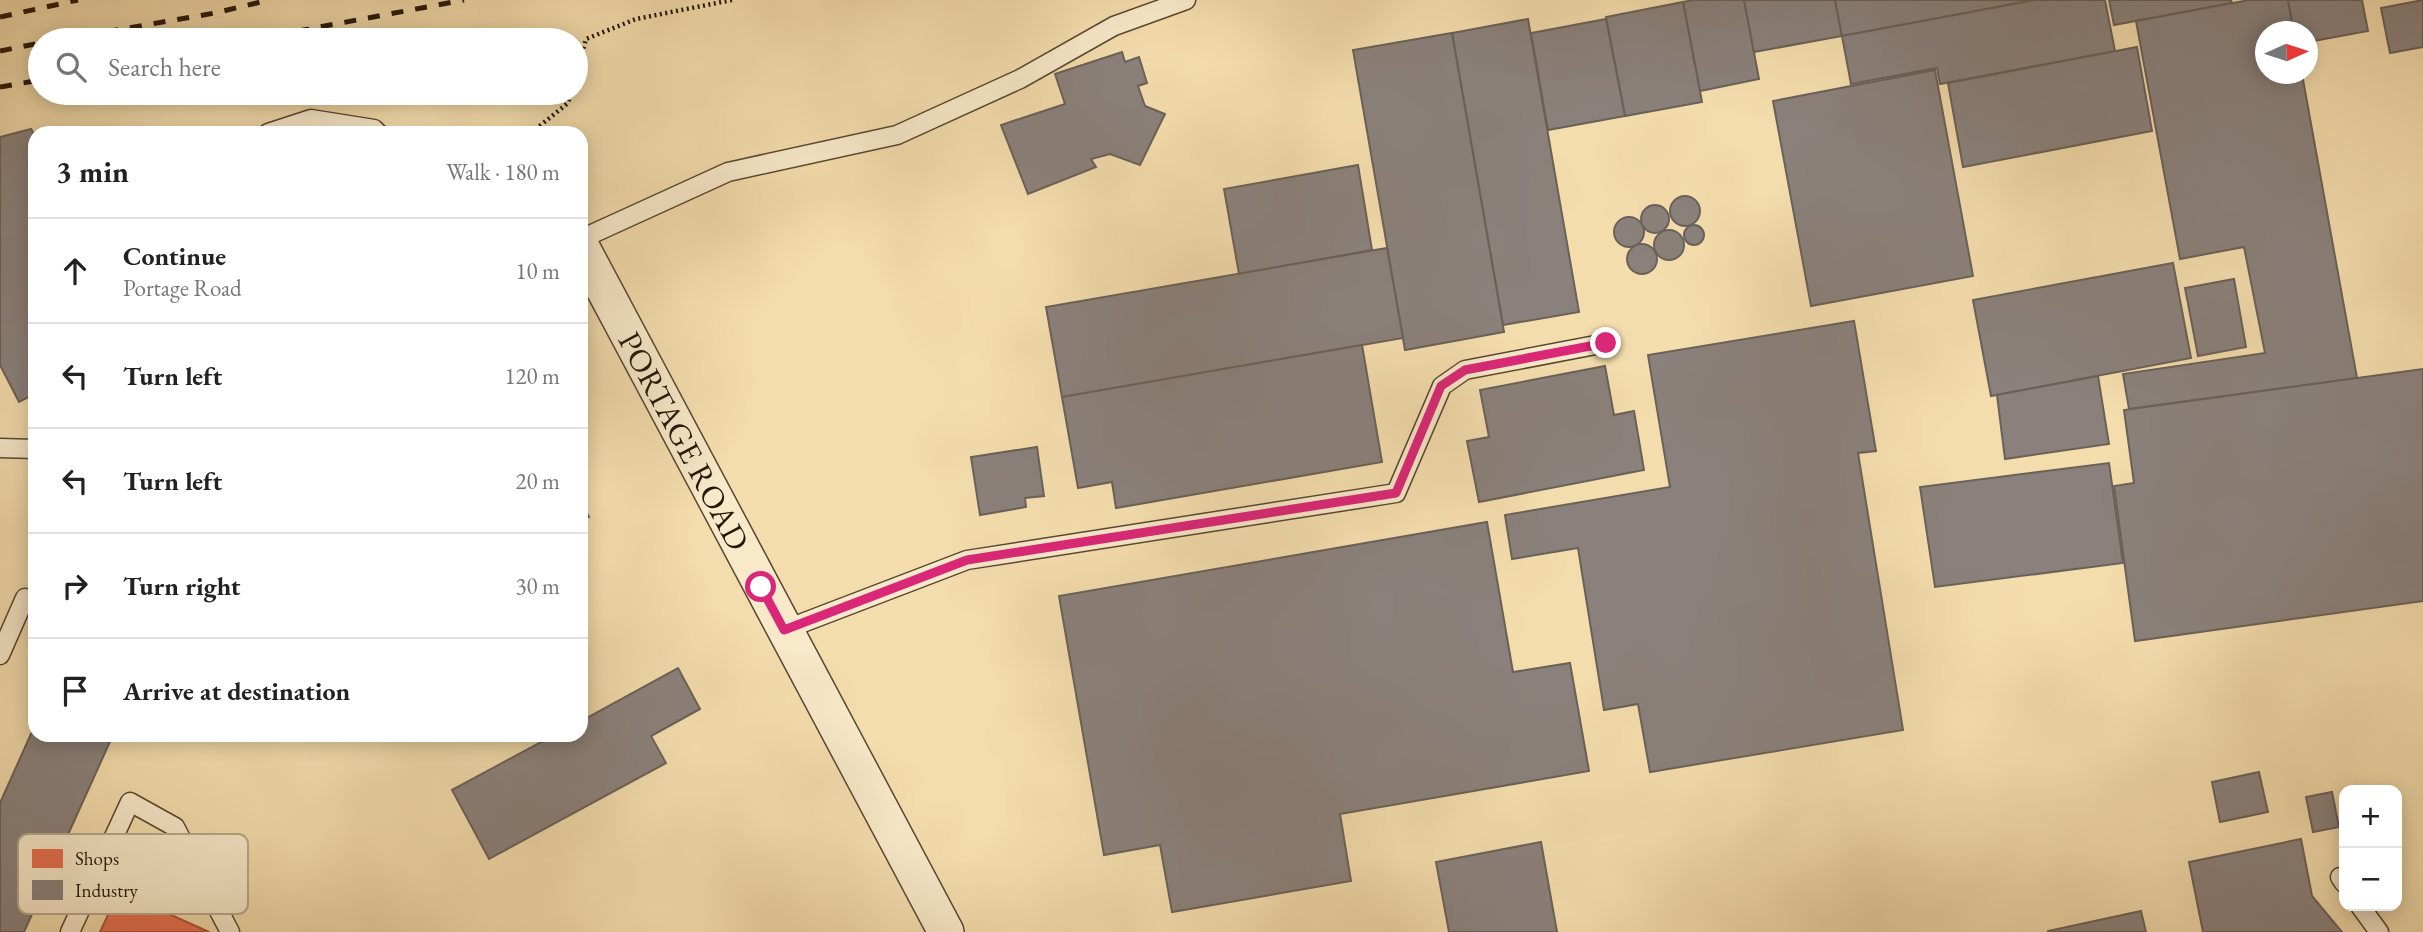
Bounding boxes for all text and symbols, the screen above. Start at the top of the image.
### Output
north arrow [2255,21,2318,84]
search box [28,28,588,105]
icon: search [52,48,90,86]
text: Search here [108,50,221,84]
text: 3 min [56,152,129,191]
text: Walk · 180 m [446,157,560,187]
text: Continue [123,239,226,273]
icon: ahead [56,252,94,290]
text: 10 m [515,256,560,286]
text: Portage Road [123,273,242,303]
street label: PORTAGE ROAD [609,324,759,558]
route end [1590,327,1621,358]
icon: left [56,357,94,395]
text: Turn left [123,359,222,393]
text: 120 m [504,361,560,391]
icon: left [56,462,94,500]
text: Turn left [123,464,222,498]
text: 20 m [515,466,560,496]
icon: right [56,567,94,605]
text: Turn right [123,569,241,603]
text: 30 m [515,571,560,601]
route start [745,571,776,602]
icon: arrive [56,672,94,710]
text: Arrive at destination [123,674,350,708]
map controls [2339,785,2402,911]
button: + [2339,785,2402,848]
legend [18,834,248,914]
text: Shops [75,846,119,871]
button: − [2339,848,2402,911]
text: Industry [75,878,139,903]

